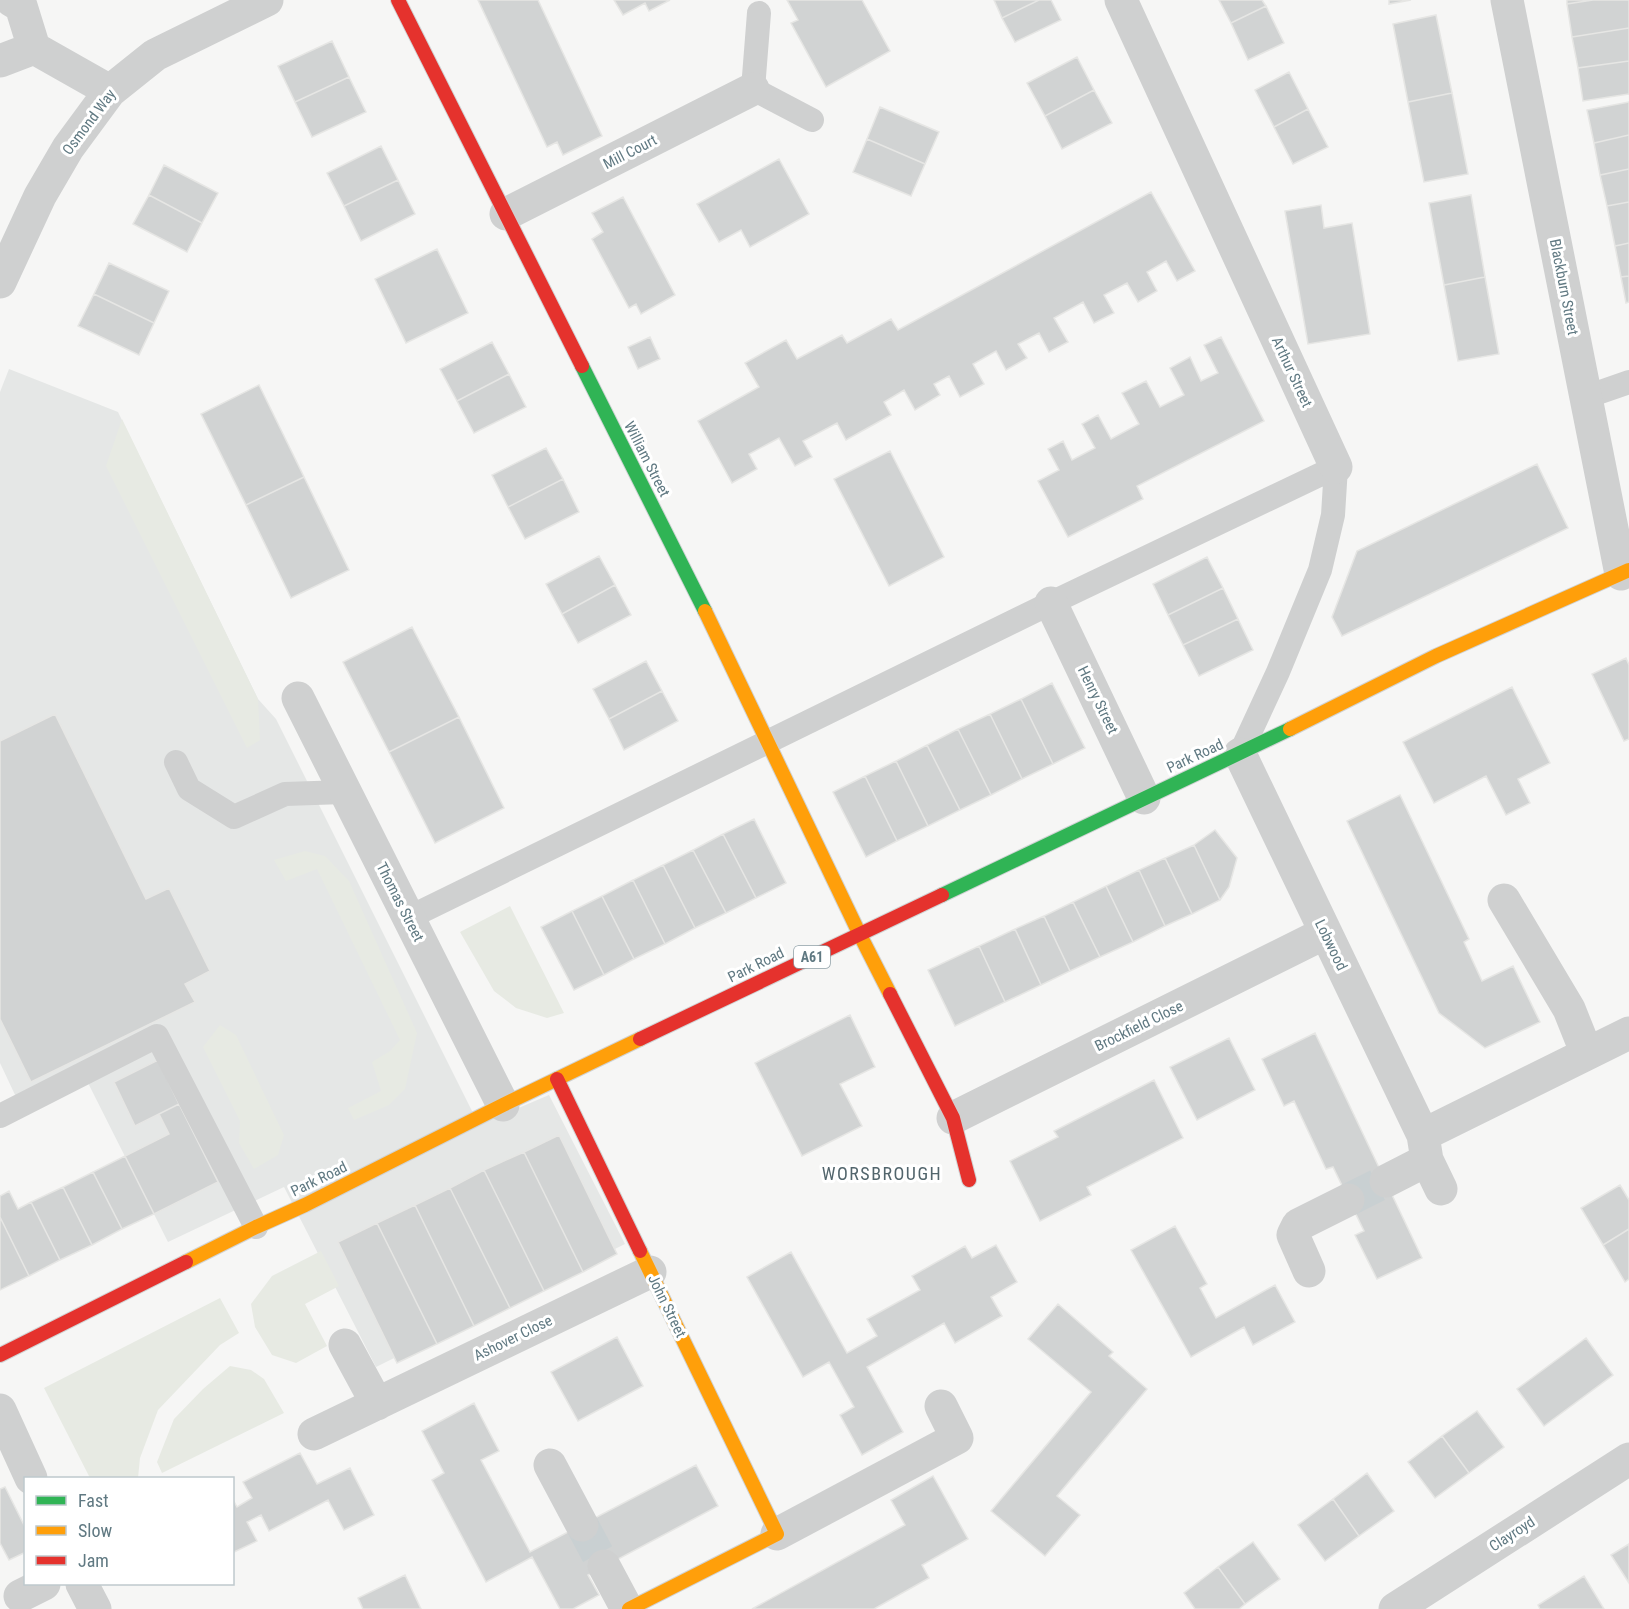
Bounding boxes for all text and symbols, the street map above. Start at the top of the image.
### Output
street label: Osmond Way [59,86,119,158]
street label: Mill Court [600,131,660,173]
street label: Blackburn Street [1546,237,1582,337]
street label: Arthur Street [1268,334,1316,410]
street label: William Street [620,418,674,500]
street label: Henry Street [1074,663,1122,737]
street label: Park Road [1164,735,1226,777]
street label: Thomas Street [372,859,428,945]
street label: Lobwood [1311,917,1351,973]
street label: Park Road [725,944,787,986]
road number: A61 [794,946,830,968]
street label: Brockfield Close [1092,997,1186,1055]
street label: Park Road [288,1158,350,1200]
district label: WORSBROUGH [822,1163,942,1184]
street label: John Street [644,1272,690,1340]
street label: Ashover Close [471,1311,555,1365]
legend [24,1477,234,1585]
text: Fast [78,1490,109,1511]
street label: Clayroyd [1486,1513,1538,1555]
text: Slow [78,1520,113,1541]
text: Jam [78,1550,109,1571]

